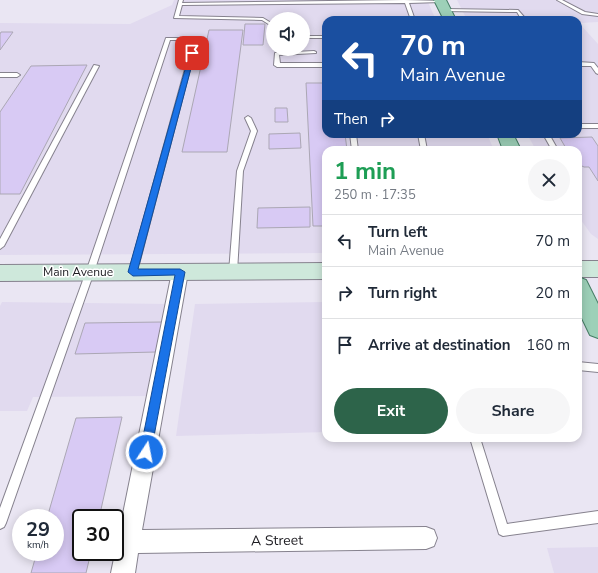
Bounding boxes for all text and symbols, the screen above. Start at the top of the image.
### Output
map controls [266,12,310,56]
button: sound [266,12,310,56]
text: 70 m [400,27,466,65]
icon: left [334,32,386,84]
pin [175,36,209,70]
icon: arrive [181,42,203,64]
text: Main Avenue [400,63,505,87]
icon: right [376,108,398,130]
text: Then [334,109,368,129]
text: 1 min [334,155,396,187]
button: close [528,159,570,201]
text: 250 m · 17:35 [334,186,416,204]
text: Turn left [368,222,427,242]
icon: left [334,230,356,252]
text: 70 m [535,231,570,251]
text: Main Avenue [368,242,444,260]
street label: Main Avenue [43,264,113,280]
icon: right [334,282,356,304]
text: Turn right [368,283,437,303]
text: 20 m [535,283,570,303]
icon: arrive [334,334,356,356]
text: Arrive at destination [368,335,511,355]
text: 160 m [526,335,570,355]
button: Exit [334,388,448,434]
button: Share [456,388,570,434]
position arrow [125,431,167,473]
speed limit sign: 30 [72,509,124,561]
text: 29 [26,516,50,543]
street label: A Street [251,531,303,550]
text: km/h [27,538,49,552]

